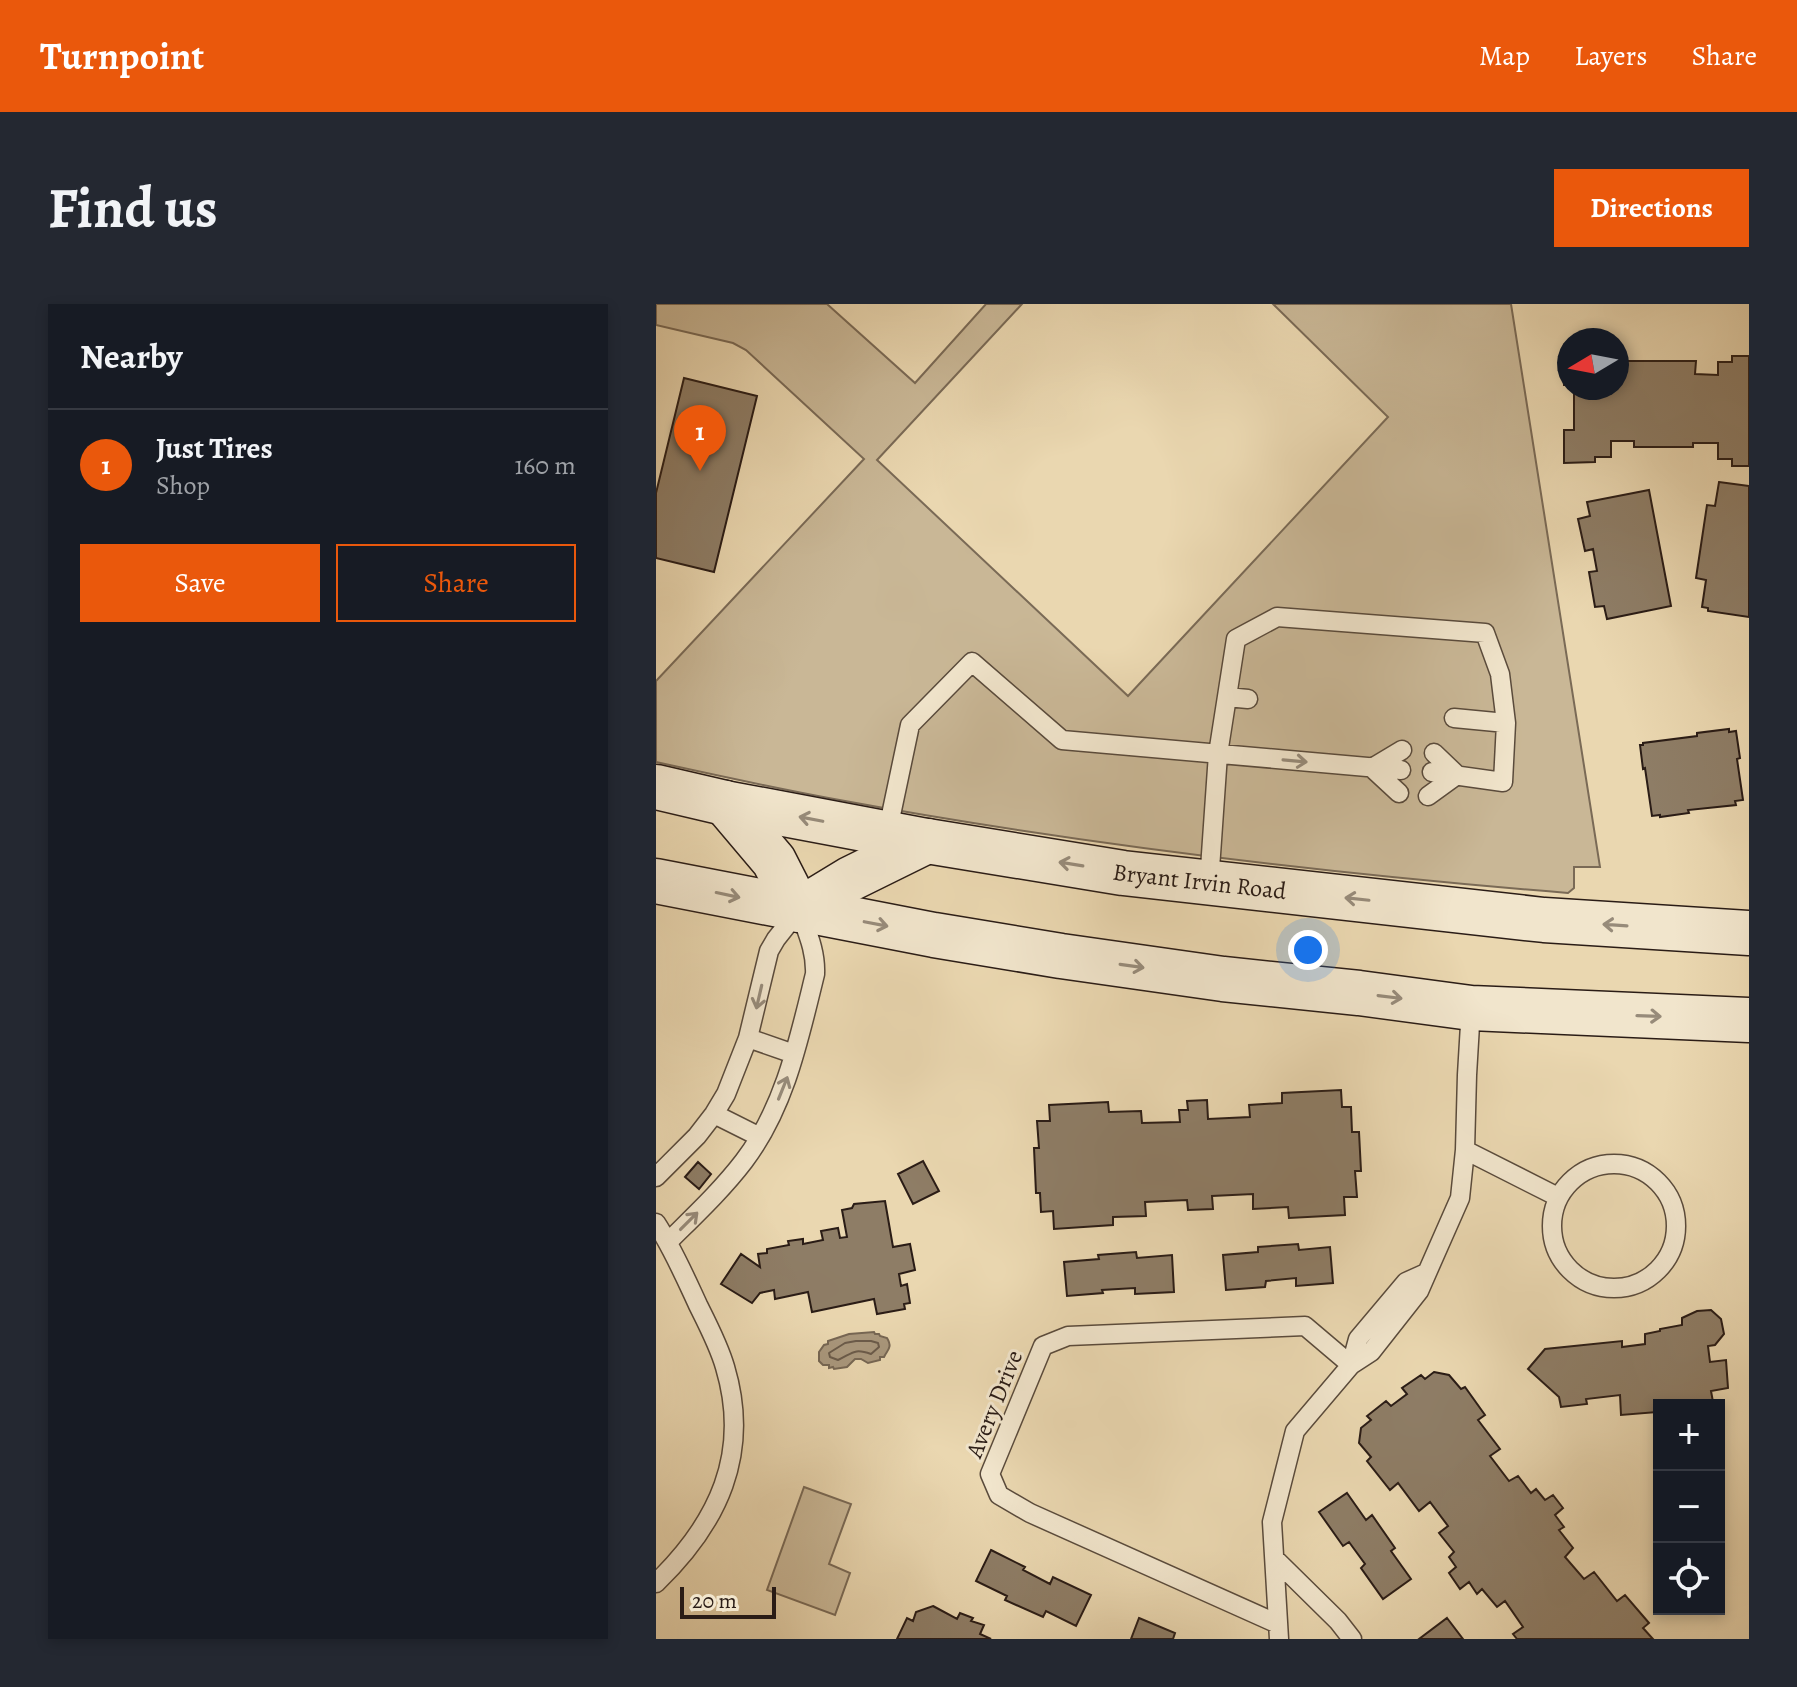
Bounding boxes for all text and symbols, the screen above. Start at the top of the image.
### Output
text: Turnpoint [40,30,204,82]
text: Map [1479,37,1530,75]
text: Layers [1574,37,1647,75]
text: Share [1691,37,1757,75]
button: Directions [1554,169,1749,247]
text: Find us [48,170,218,246]
north arrow [1557,328,1629,400]
text: Nearby [80,333,183,380]
pin: 1 [674,405,726,471]
text: Just Tires [156,428,273,468]
text: 1 [101,448,111,483]
text: 160 m [514,448,576,483]
text: Shop [156,468,210,503]
button: Save [80,544,320,622]
button: Share [336,544,576,622]
one-way arrow [1281,754,1308,769]
one-way arrow [799,811,824,826]
one-way arrow [1059,856,1084,871]
street label: Bryant Irvin Road [1110,856,1288,907]
one-way arrow [714,888,740,903]
one-way arrow [1344,892,1370,907]
one-way arrow [1602,917,1629,932]
one-way arrow [862,918,888,933]
your location [1288,930,1328,970]
one-way arrow [1119,959,1144,974]
one-way arrow [751,984,766,1009]
one-way arrow [1377,990,1402,1005]
one-way arrow [1635,1009,1662,1024]
one-way arrow [776,1076,791,1101]
one-way arrow [679,1212,698,1231]
street label: Avery Drive [958,1345,1030,1464]
map controls [1653,1399,1725,1615]
button: + [1653,1399,1725,1471]
button: − [1653,1471,1725,1543]
button: locate [1653,1543,1725,1615]
scale bar [680,1583,776,1619]
text: 20 m [692,1586,737,1616]

